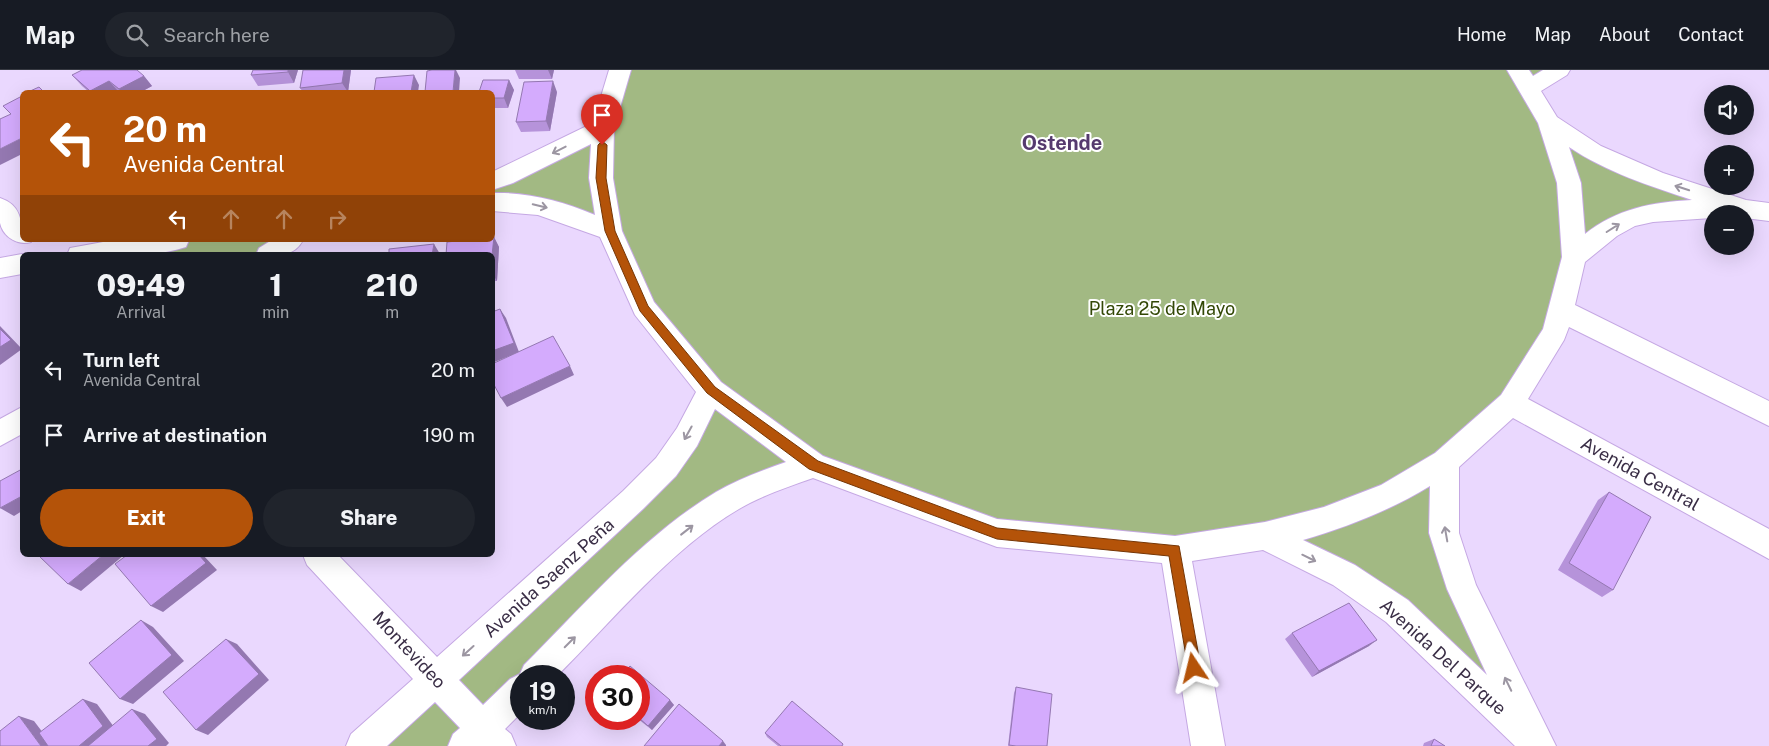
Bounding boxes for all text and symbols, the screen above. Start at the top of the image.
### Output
search box [105,12,455,57]
text: Map [25,21,75,49]
icon: search [123,21,151,49]
text: Search here [163,24,270,46]
text: Home [1457,24,1507,45]
text: Map [1535,24,1571,45]
text: About [1599,24,1650,45]
text: Contact [1678,24,1744,45]
map controls [1704,85,1754,255]
button: sound [1704,85,1754,135]
pin [581,94,623,145]
icon: arrive [588,101,616,129]
text: 20 m [123,109,207,150]
icon: left [40,110,105,175]
district label: Ostende [1022,131,1102,155]
button: + [1704,145,1754,195]
one-way arrow [552,146,567,155]
text: Avenida Central [123,151,285,177]
one-way arrow [1675,183,1690,192]
one-way arrow [532,202,548,212]
icon: left [164,205,192,233]
icon: ahead [217,205,245,233]
icon: ahead [270,205,298,233]
icon: right [323,205,351,233]
button: − [1704,205,1754,255]
one-way arrow [1605,222,1619,232]
text: 09:49 [97,267,186,303]
text: 1 [269,267,282,303]
text: 210 [366,267,418,303]
park label: Plaza 25 de Mayo [1089,298,1235,319]
text: Arrival [116,303,166,322]
text: min [262,303,289,322]
text: m [385,303,399,322]
text: Turn left [83,349,160,371]
icon: left [40,356,68,384]
text: 20 m [431,359,475,381]
text: Avenida Central [83,371,201,390]
icon: arrive [40,421,68,449]
text: Arrive at destination [83,424,267,446]
text: 190 m [423,424,475,446]
one-way arrow [683,425,693,440]
street label: Avenida Central [1577,432,1703,515]
button: Exit [40,489,253,547]
button: Share [263,489,475,547]
street label: Avenida Saenz Peña [479,514,618,642]
one-way arrow [681,525,694,536]
one-way arrow [1440,527,1450,543]
one-way arrow [1301,554,1316,563]
street label: Avenida Del Parque [1376,594,1511,719]
street label: Montevideo [368,607,450,692]
one-way arrow [564,636,576,648]
position arrow [1167,641,1219,693]
one-way arrow [461,645,474,657]
speed limit sign: 30 [585,665,650,730]
text: 19 [529,676,556,706]
one-way arrow [1503,677,1512,692]
text: km/h [528,703,557,717]

